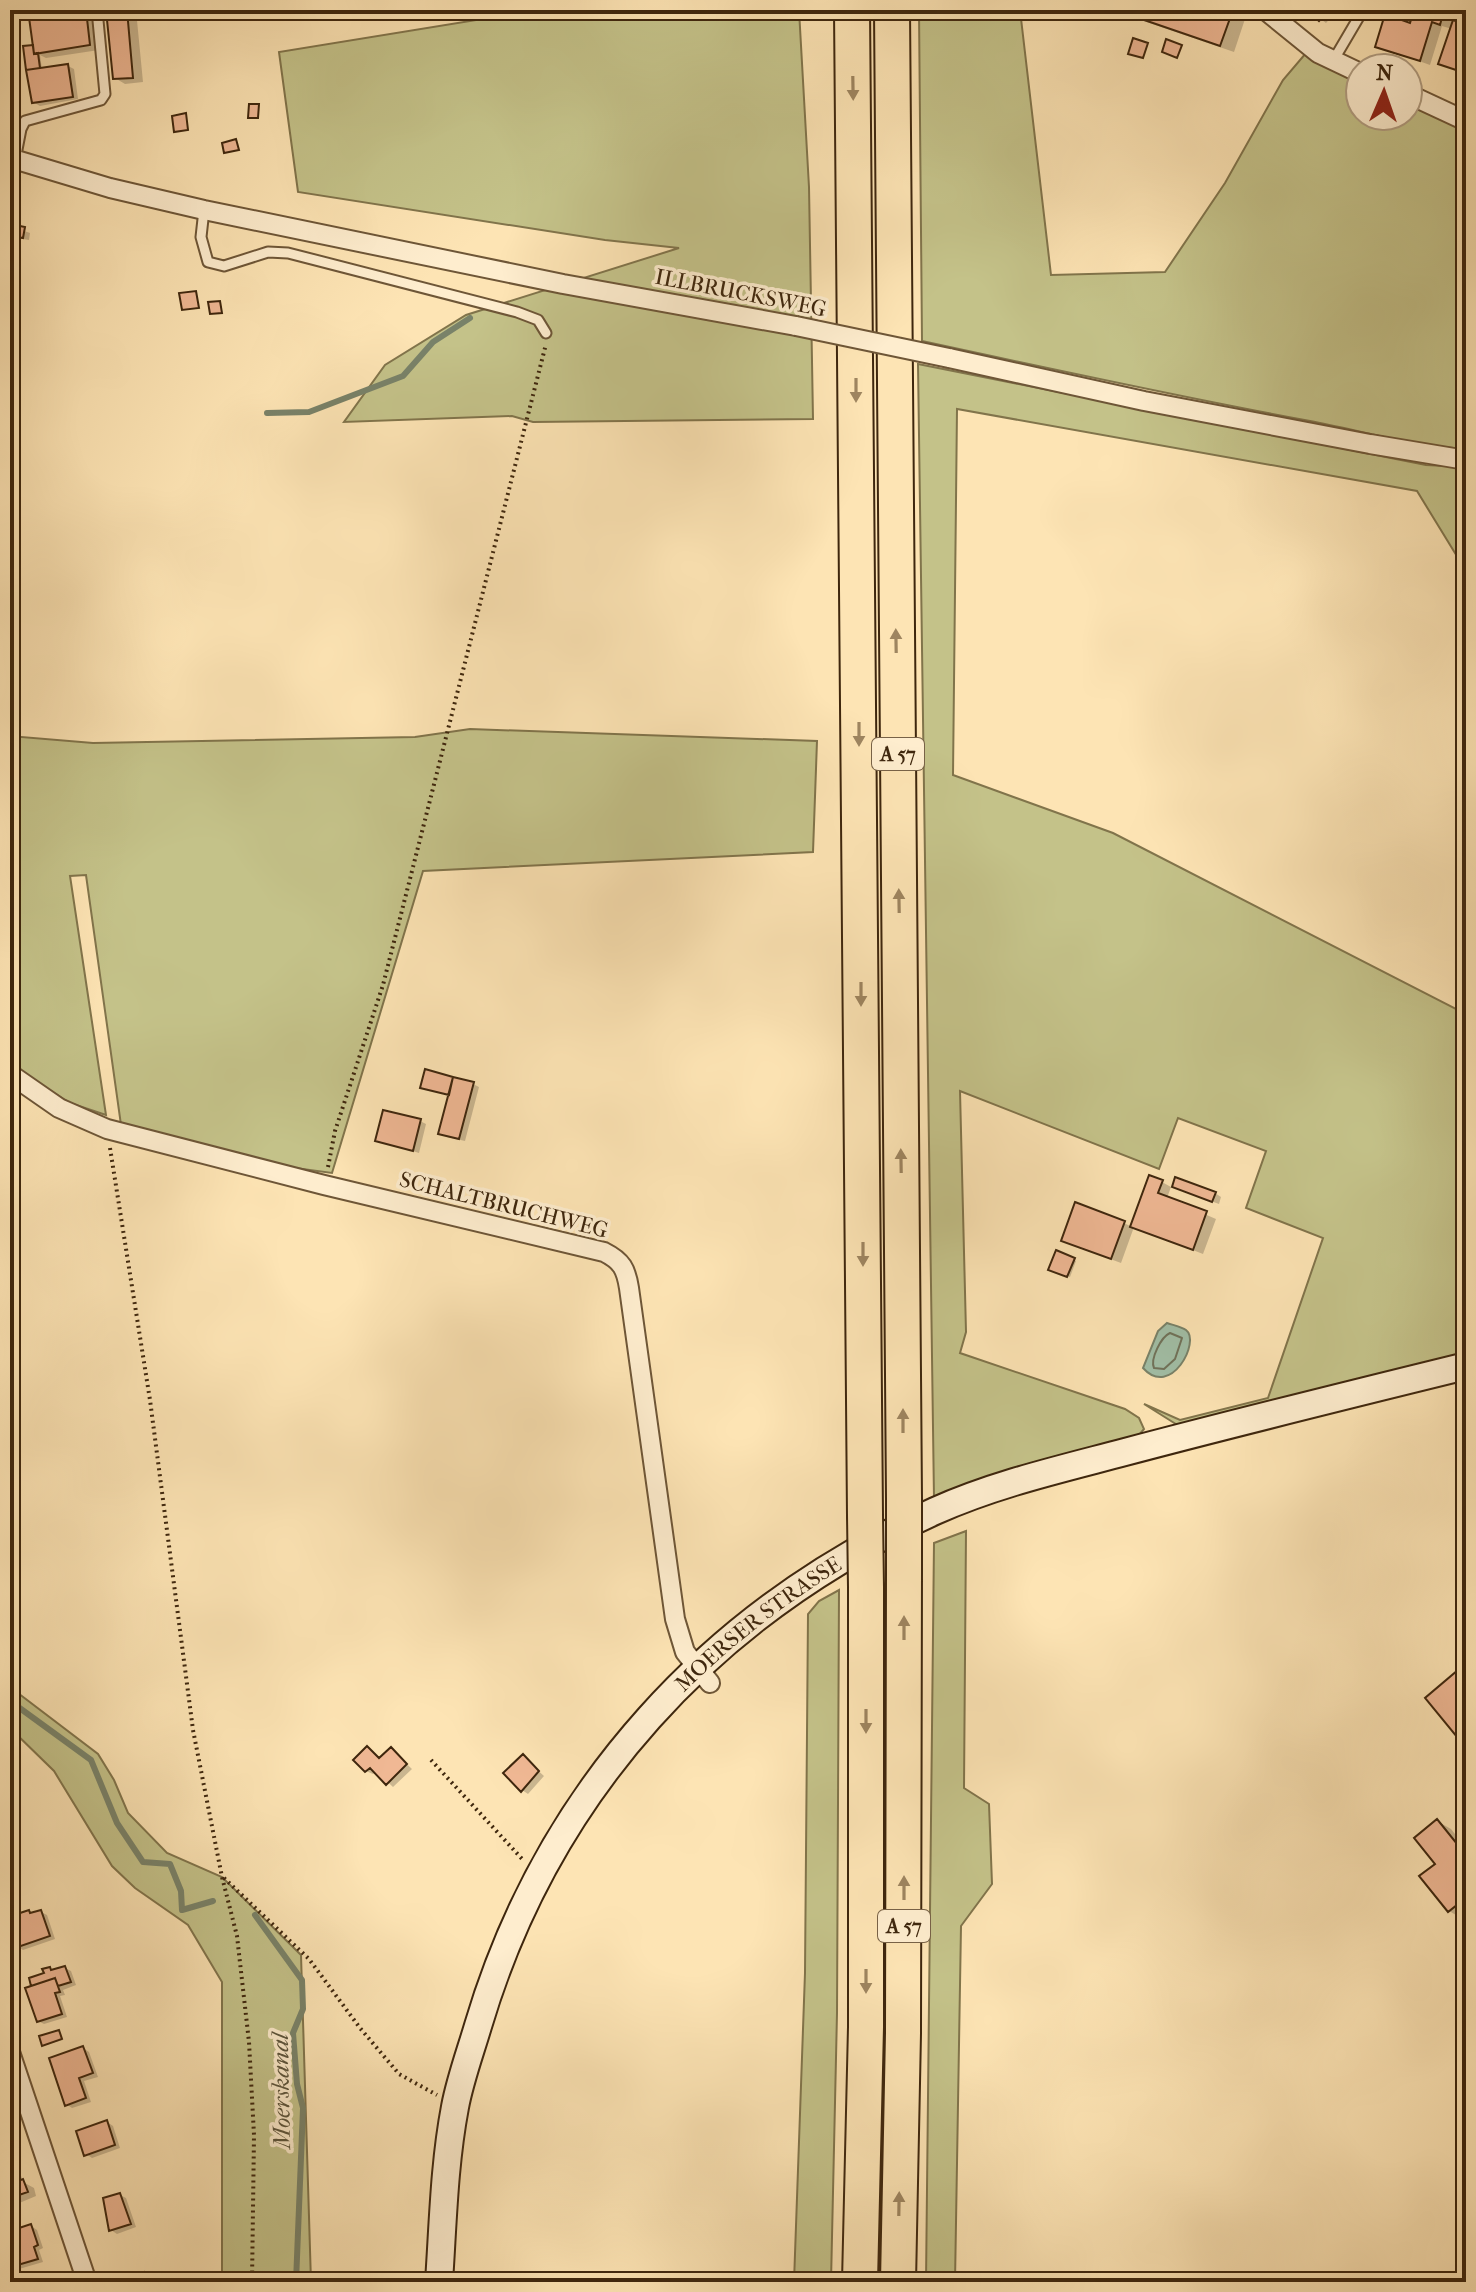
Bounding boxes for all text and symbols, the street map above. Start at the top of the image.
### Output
north arrow [1344,52,1424,132]
text: N [1376,60,1394,86]
one-way arrow [847,76,859,101]
street label: ILLBRUCKSWEG [653,264,829,322]
one-way arrow [850,378,862,403]
one-way arrow [890,628,903,653]
one-way arrow [853,722,865,747]
road number: A 57 [872,738,924,770]
one-way arrow [893,888,905,913]
one-way arrow [855,982,867,1007]
one-way arrow [895,1148,908,1173]
street label: SCHALTBRUCHWEG [397,1166,611,1243]
one-way arrow [857,1242,869,1267]
one-way arrow [897,1408,909,1433]
street label: MOERSER STRASSE [670,1551,846,1697]
one-way arrow [898,1615,910,1640]
one-way arrow [860,1709,872,1734]
one-way arrow [898,1875,910,1900]
road number: A 57 [878,1910,930,1942]
one-way arrow [860,1969,872,1994]
water label: Moerskanal [266,2030,296,2151]
one-way arrow [893,2191,906,2216]

